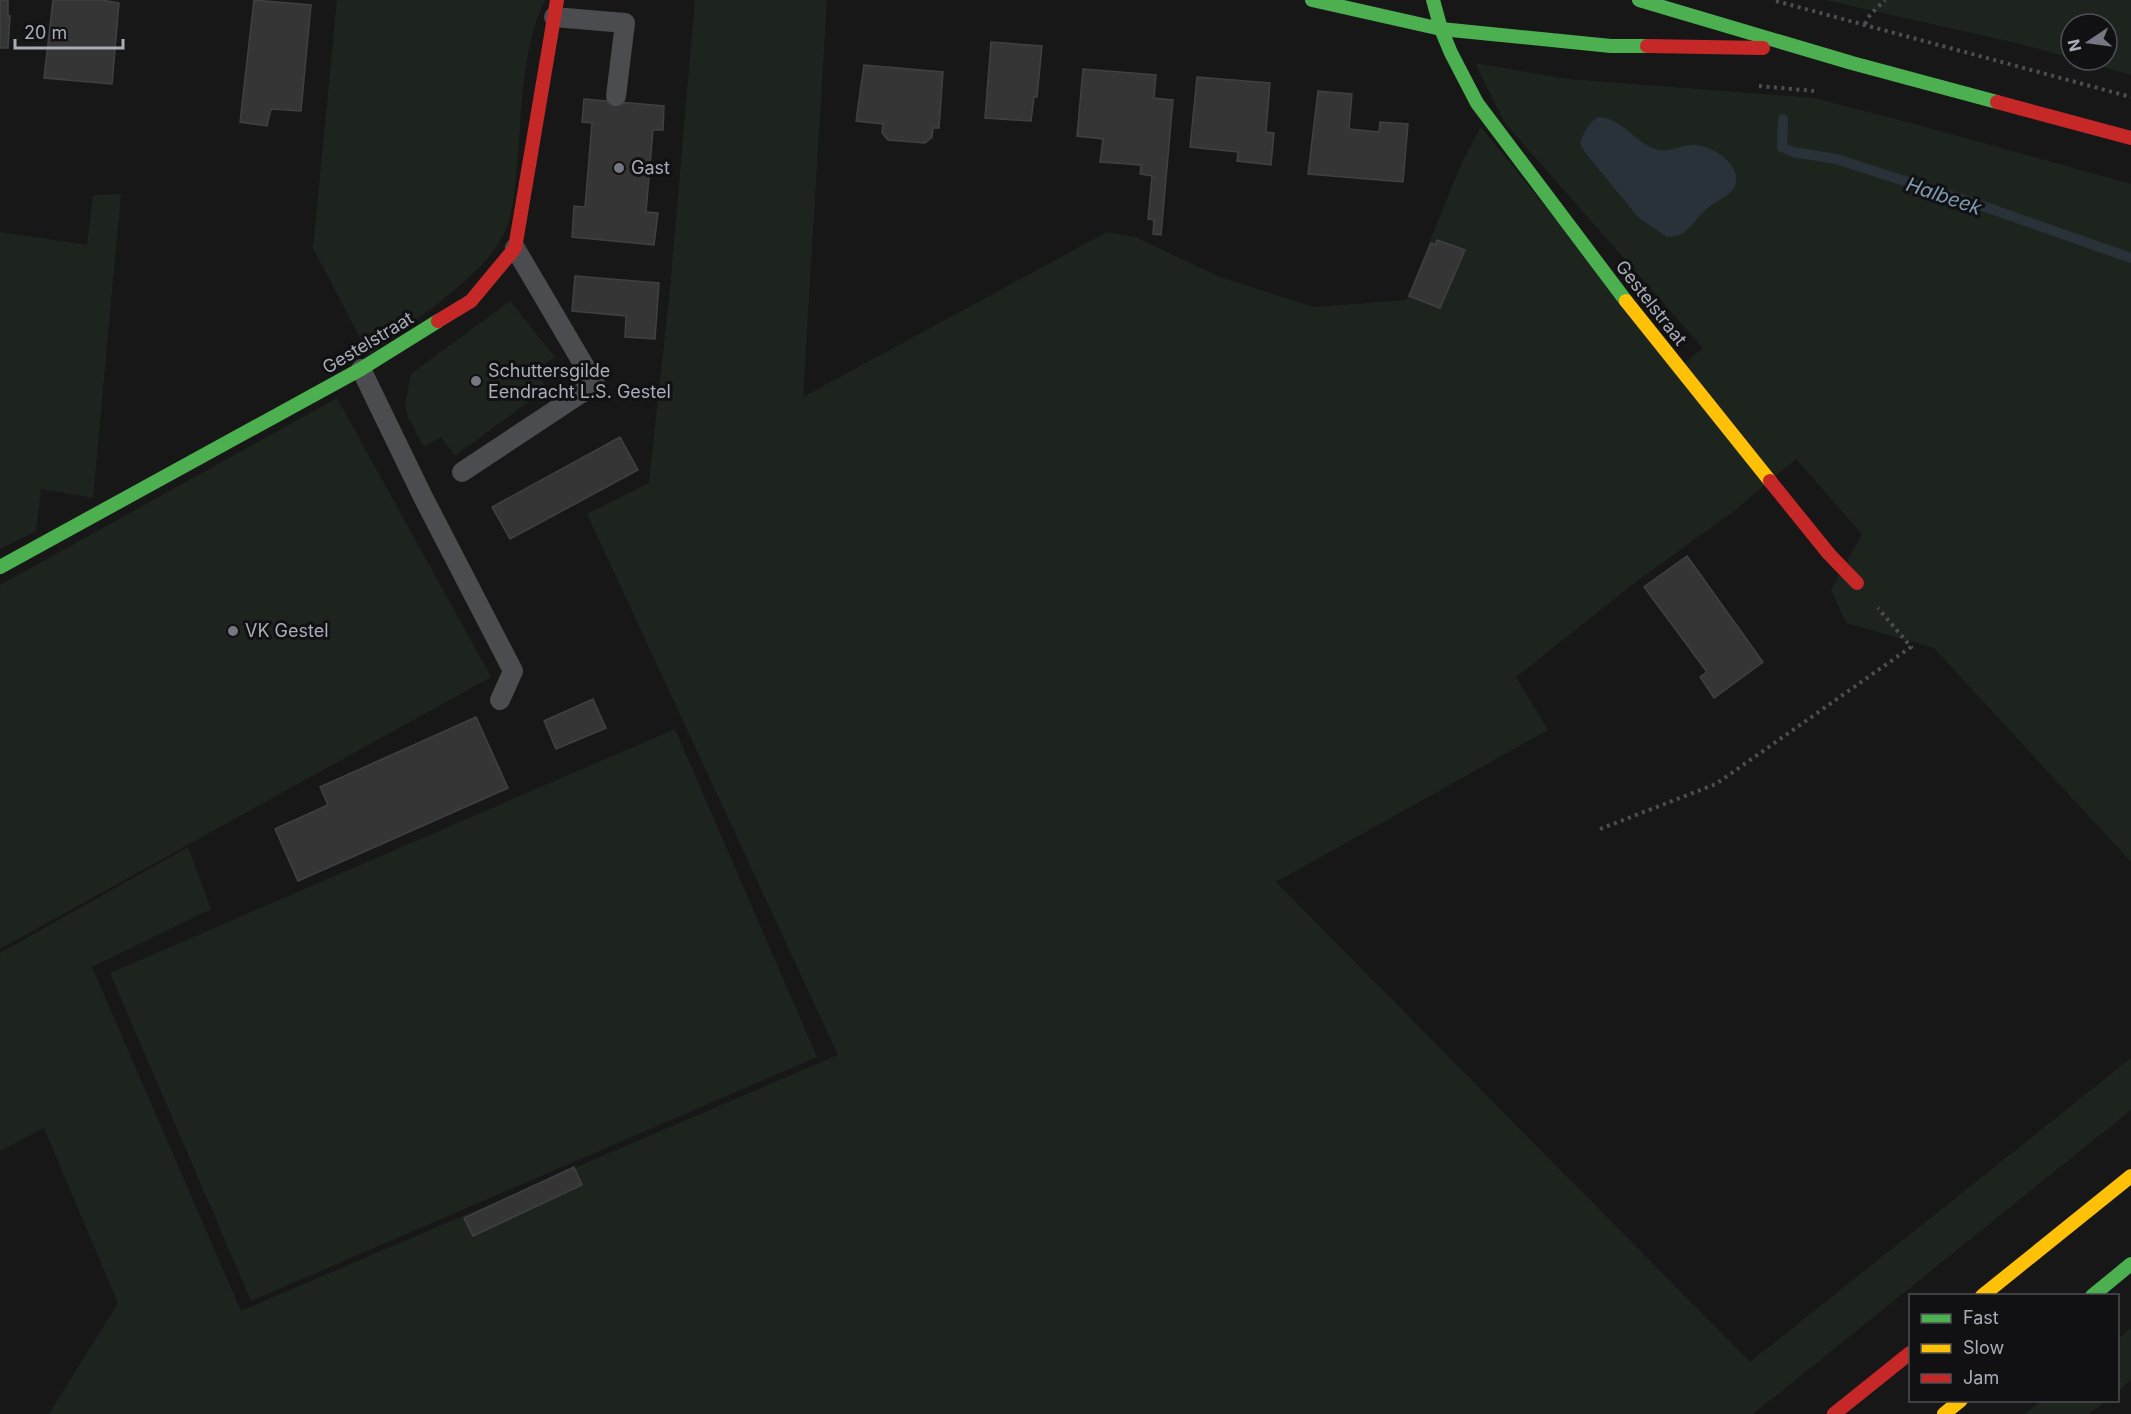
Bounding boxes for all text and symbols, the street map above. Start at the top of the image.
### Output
scale bar [15,12,123,50]
north arrow [2059,12,2119,72]
text: 20 m [24,22,67,43]
text: N [2063,37,2086,54]
place label: Gast [631,157,670,178]
marker: Gast [612,161,626,175]
water label: Halbeek [1903,172,1986,220]
street label: Gestelstraat [1612,256,1691,350]
street label: Gestelstraat [319,307,417,378]
place label: Schuttersgilde Eendracht L.S. Gestel [488,360,671,402]
marker: Schuttersgilde Eendracht L.S. Gestel [469,374,483,388]
place label: VK Gestel [245,620,329,641]
marker: VK Gestel [226,624,240,638]
legend [1909,1294,2119,1402]
text: Fast [1963,1307,1999,1328]
text: Slow [1963,1337,2004,1358]
text: Jam [1963,1367,1999,1388]

